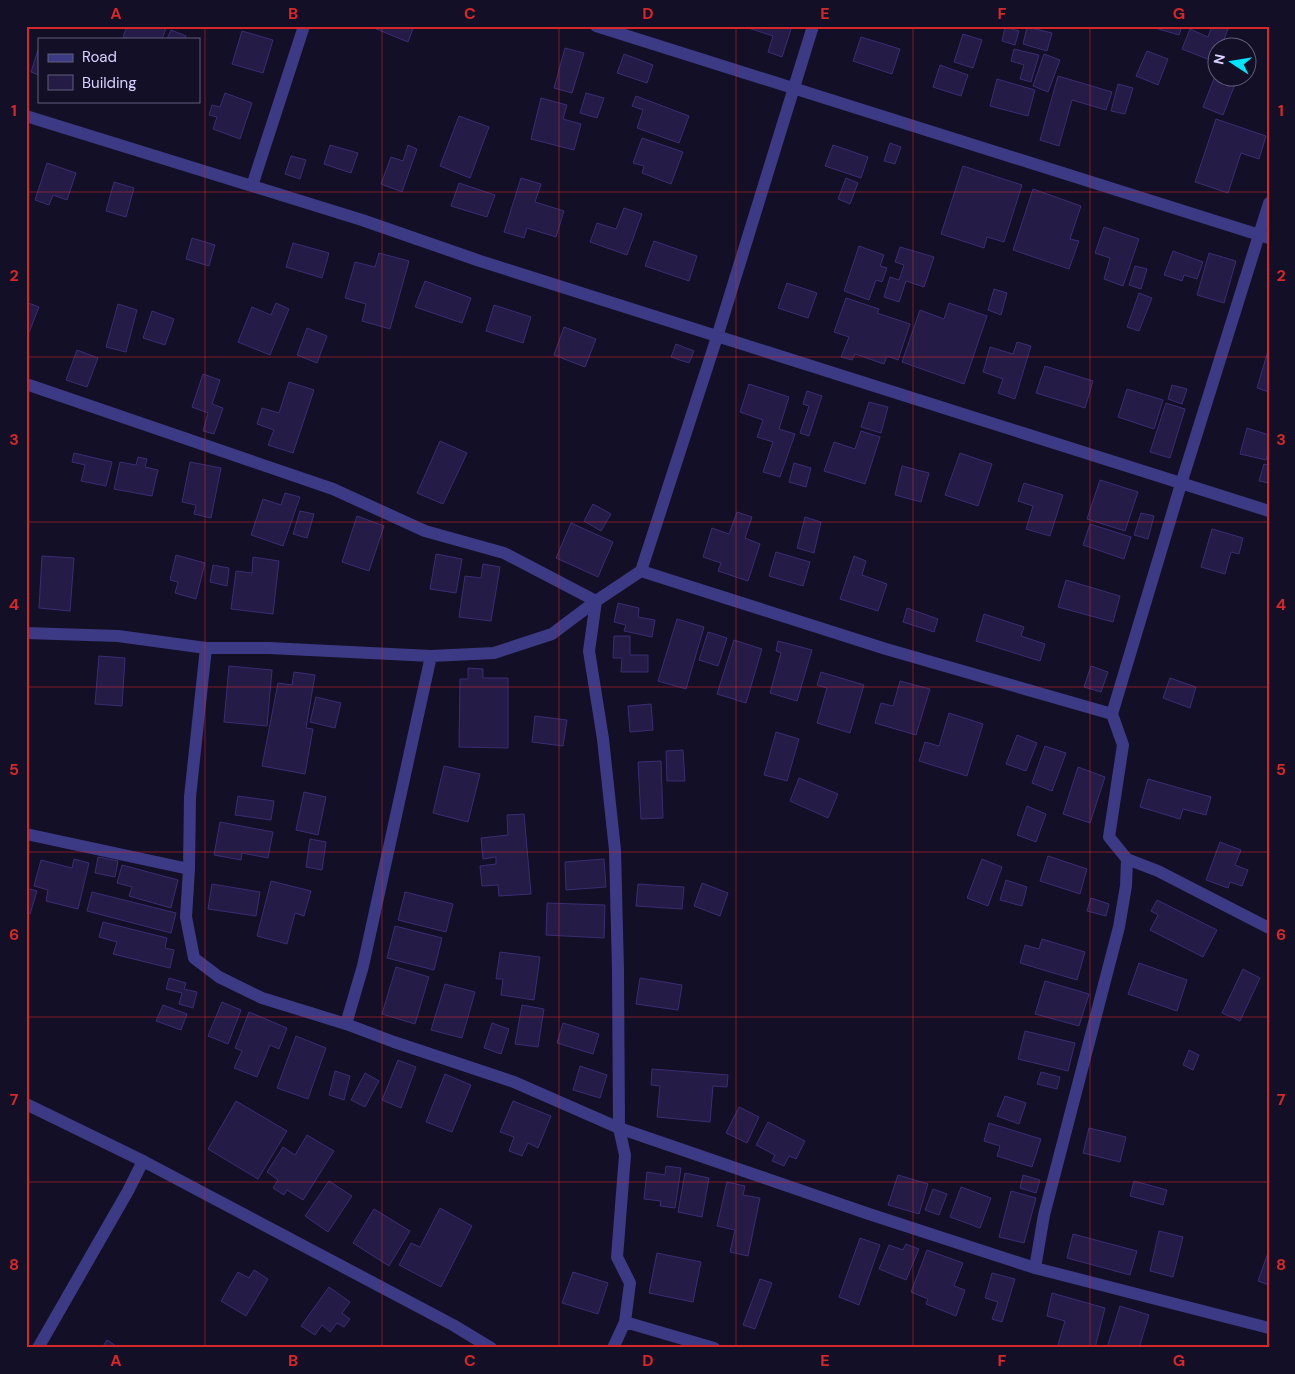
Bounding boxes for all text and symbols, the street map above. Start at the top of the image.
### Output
text: A [110,3,122,24]
text: B [288,3,298,24]
text: C [464,3,476,24]
text: D [642,3,654,24]
text: E [820,3,830,24]
text: F [998,3,1007,24]
text: G [1173,3,1185,24]
legend [38,38,200,102]
north arrow [1208,38,1258,88]
text: Road [82,47,117,67]
text: N [1209,52,1229,66]
text: Building [82,73,137,93]
text: 1 [11,100,17,121]
text: 1 [1278,100,1284,121]
text: 2 [9,265,19,286]
text: 2 [1276,265,1286,286]
text: 3 [9,429,19,450]
text: 3 [1276,429,1286,450]
text: 4 [9,594,19,615]
text: 4 [1276,594,1286,615]
text: 5 [9,759,19,780]
text: 5 [1276,759,1286,780]
text: 6 [9,924,19,945]
text: 6 [1276,924,1286,945]
text: 7 [10,1089,19,1110]
text: 7 [1277,1089,1286,1110]
text: 8 [9,1254,19,1275]
text: 8 [1276,1254,1286,1275]
text: A [110,1350,122,1371]
text: B [288,1350,298,1371]
text: C [464,1350,476,1371]
text: D [642,1350,654,1371]
text: E [820,1350,830,1371]
text: F [998,1350,1007,1371]
text: G [1173,1350,1185,1371]

